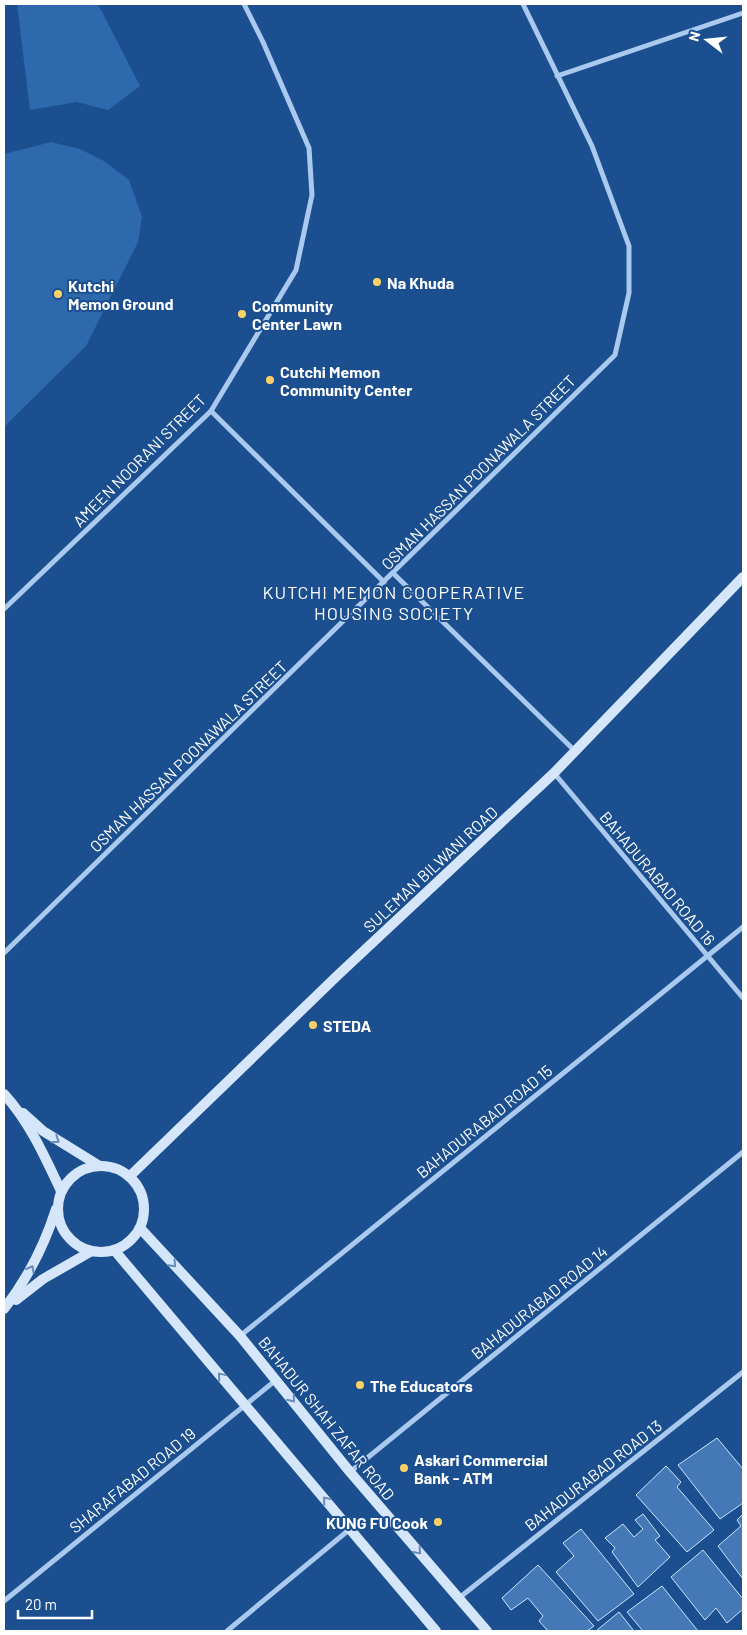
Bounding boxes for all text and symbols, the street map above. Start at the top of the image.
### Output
north arrow [682,15,732,65]
text: N [685,29,703,43]
place label: Na Khuda [387,273,454,292]
place label: Kutchi Memon Ground [68,276,173,313]
marker: Na Khuda [371,276,383,288]
marker: Kutchi Memon Ground [52,288,64,300]
place label: Community Center Lawn [252,296,342,333]
marker: Community Center Lawn [236,308,248,320]
place label: Cutchi Memon Community Center [280,362,412,399]
street label: OSMAN HASSAN POONAWALA STREET [377,371,579,573]
marker: Cutchi Memon Community Center [264,374,276,386]
street label: AMEEN NOORANI STREET [69,390,209,530]
district label: KUTCHI MEMON COOPERATIVE HOUSING SOCIETY [262,581,526,624]
street label: OSMAN HASSAN POONAWALA STREET [85,656,291,856]
street label: SULEMAN BILWANI ROAD [359,802,501,936]
street label: BAHADURABAD ROAD 16 [596,807,720,949]
place label: STEDA [323,1016,371,1035]
marker: STEDA [307,1019,319,1031]
street label: BAHADURABAD ROAD 15 [412,1060,556,1182]
one-way arrow [51,1134,60,1143]
street label: BAHADURABAD ROAD 14 [467,1241,611,1363]
one-way arrow [167,1258,176,1267]
one-way arrow [25,1266,35,1275]
street label: BAHADUR SHAH ZAFAR ROAD [255,1332,399,1504]
one-way arrow [217,1373,226,1382]
place label: The Educators [370,1376,473,1395]
marker: The Educators [354,1379,366,1391]
one-way arrow [287,1393,295,1402]
street label: BAHADURABAD ROAD 13 [521,1416,665,1534]
street label: SHARAFABAD ROAD 19 [65,1423,199,1537]
place label: Askari Commercial Bank - ATM [414,1450,548,1487]
marker: Askari Commercial Bank - ATM [398,1462,410,1474]
one-way arrow [322,1497,331,1506]
place label: KUNG FU Cook [326,1513,428,1532]
marker: KUNG FU Cook [432,1516,444,1528]
one-way arrow [413,1545,422,1554]
scale bar [18,1588,91,1620]
text: 20 m [25,1595,57,1613]

